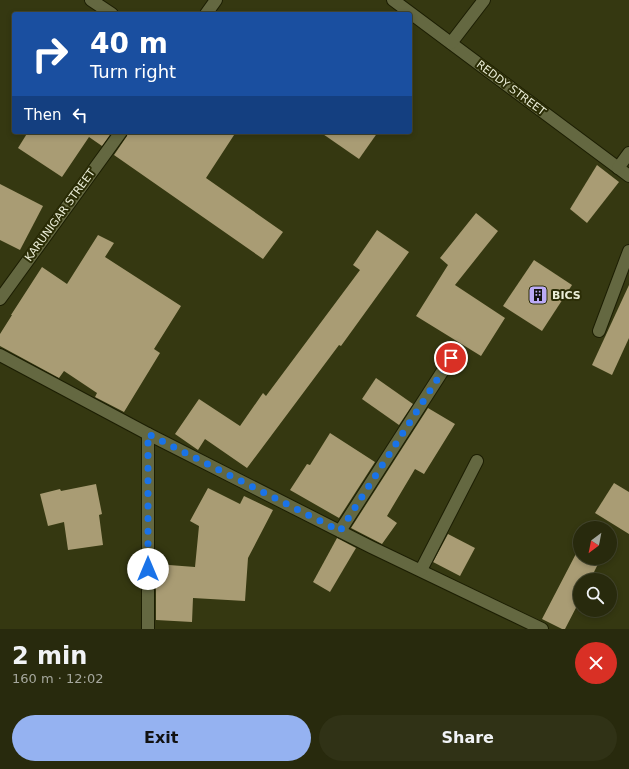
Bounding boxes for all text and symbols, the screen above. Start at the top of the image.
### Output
text: 40 m [90,27,168,60]
icon: right [24,28,76,80]
street label: REDDY STREET [474,58,548,118]
text: Turn right [90,61,176,82]
icon: left [69,104,91,126]
text: Then [24,106,61,124]
street label: KARUNIGAR STREET [22,166,98,264]
building icon: BICS [527,284,549,306]
place label: BICS [552,289,581,302]
pin [434,341,468,375]
icon: arrive [440,347,462,369]
north arrow [573,521,617,565]
map controls [573,521,617,617]
position arrow [127,548,169,590]
button: search [573,573,617,617]
text: 2 min [12,642,87,670]
button: close [575,642,617,684]
text: 160 m · 12:02 [12,671,103,686]
button: Exit [12,715,311,761]
button: Share [319,715,617,761]

